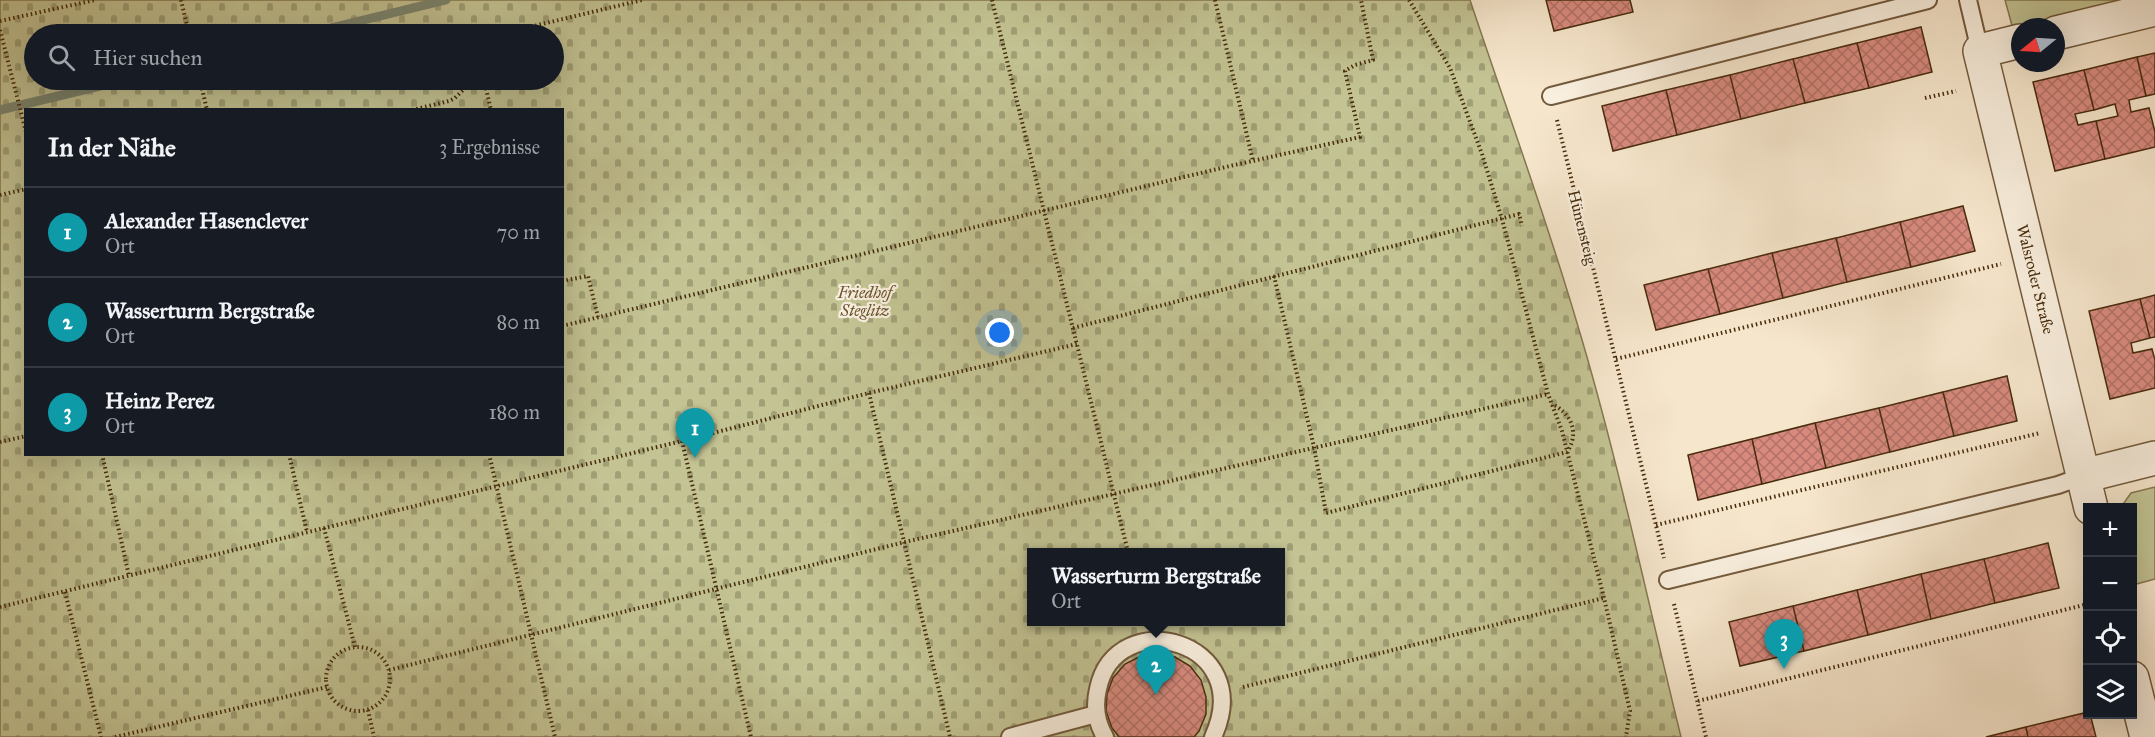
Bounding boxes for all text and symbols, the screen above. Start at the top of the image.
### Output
north arrow [2011,18,2065,72]
search box [24,24,564,90]
icon: search [45,41,78,74]
text: Hier suchen [93,44,202,71]
text: In der Nähe [48,131,176,163]
text: 3 Ergebnisse [439,135,540,159]
street label: Hünensteig [1563,188,1601,267]
text: Alexander Hasenclever [105,207,308,234]
text: 1 [64,220,71,244]
text: 70 m [497,220,540,244]
street label: Walsroder Straße [2013,222,2058,336]
text: Ort [105,234,135,258]
park label: Friedhof Steglitz [837,283,897,320]
text: Wasserturm Bergstraße [105,297,315,324]
text: 2 [63,310,72,334]
text: 80 m [497,310,540,334]
your location [985,318,1014,347]
text: Ort [105,324,135,348]
text: Heinz Perez [105,387,214,414]
text: 3 [64,400,72,424]
text: 180 m [489,400,540,424]
pin: 1 [676,408,714,458]
text: Ort [105,414,135,438]
map controls [2083,503,2137,719]
button: + [2083,503,2137,557]
popup [1027,548,1285,626]
button: − [2083,557,2137,611]
text: Wasserturm Bergstraße [1051,562,1261,589]
text: Ort [1051,589,1081,613]
button: locate [2083,611,2137,665]
pin: 3 [1764,620,1804,669]
pin: 2 [1136,646,1176,695]
button: layers [2083,665,2137,719]

